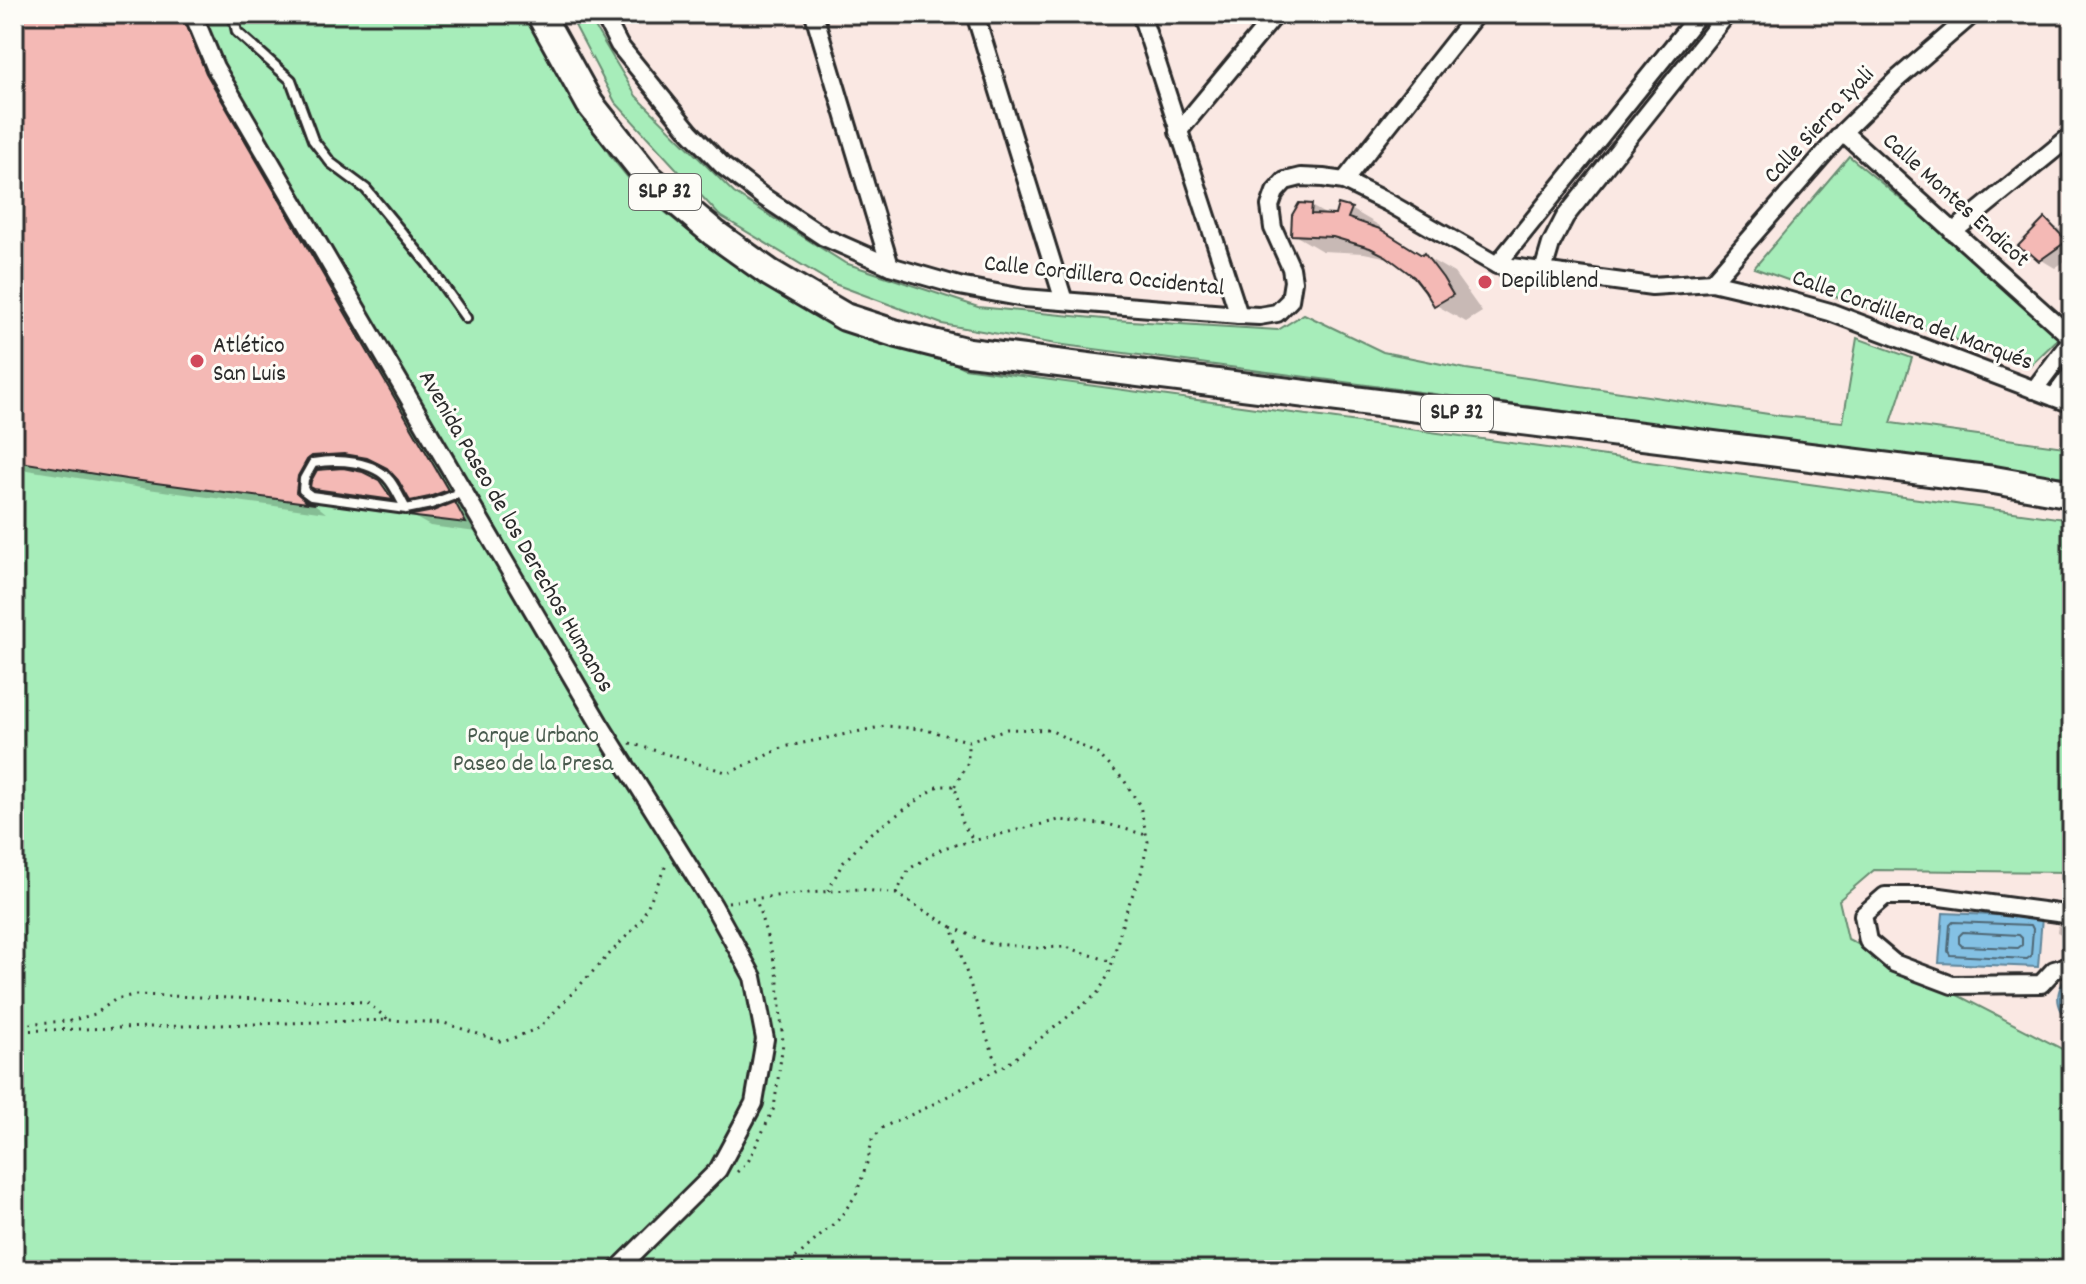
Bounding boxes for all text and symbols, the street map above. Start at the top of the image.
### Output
street label: Calle Sierra Iyali [1757,60,1883,192]
street label: Calle Montes Endicot [1874,125,2036,277]
road number: SLP 32 [629,174,701,210]
street label: Calle Cordillera Occidental [982,247,1226,307]
street label: Calle Cordillera del Marqués [1787,262,2037,380]
place label: Depiliblend [1501,265,1599,299]
marker: Depiliblend [1476,273,1494,291]
place label: Atlético San Luis [213,330,286,392]
marker: Atlético San Luis [188,352,206,370]
street label: Avenida Paseo de los Derechos Humanos [409,365,621,699]
road number: SLP 32 [1421,395,1493,431]
park label: Parque Urbano Paseo de la Presa [453,720,614,782]

